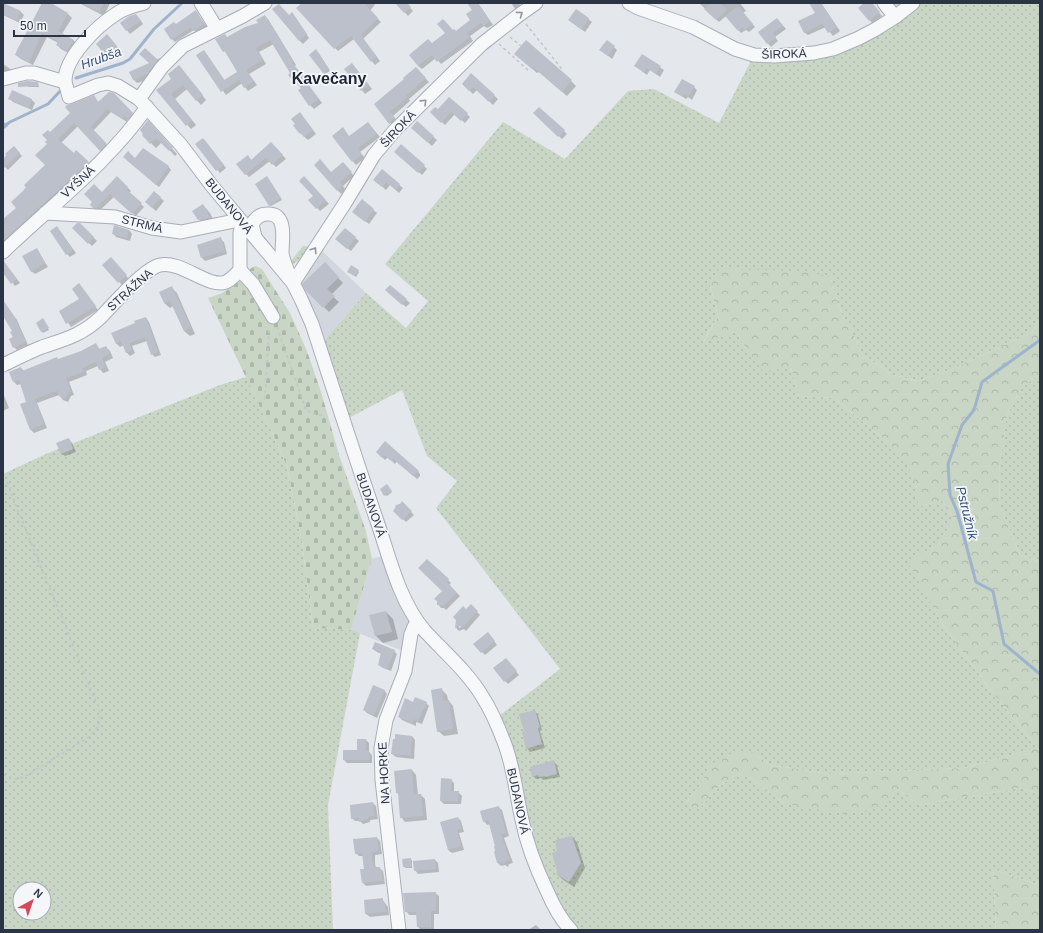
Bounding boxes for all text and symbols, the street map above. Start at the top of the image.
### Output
scale bar [14,12,85,38]
one-way arrow [516,12,523,19]
text: 50 m [20,19,47,33]
water label: Hrubša [79,44,123,72]
street label: ŠIROKÁ [761,45,807,62]
district label: Kavečany [292,70,366,87]
one-way arrow [419,99,427,106]
street label: ŠIROKÁ [377,107,419,150]
street label: VYŠNÁ [58,162,98,201]
street label: BUDANOVÁ [202,175,256,237]
street label: STRMÁ [120,211,164,236]
one-way arrow [309,247,317,254]
street label: STRÁŽNA [104,265,155,314]
street label: BUDANOVÁ [353,471,390,539]
water label: Pstružník [953,485,981,543]
street label: NA HORKE [375,742,393,804]
street label: BUDANOVÁ [504,766,533,835]
north arrow [12,881,52,921]
text: N [32,886,45,901]

